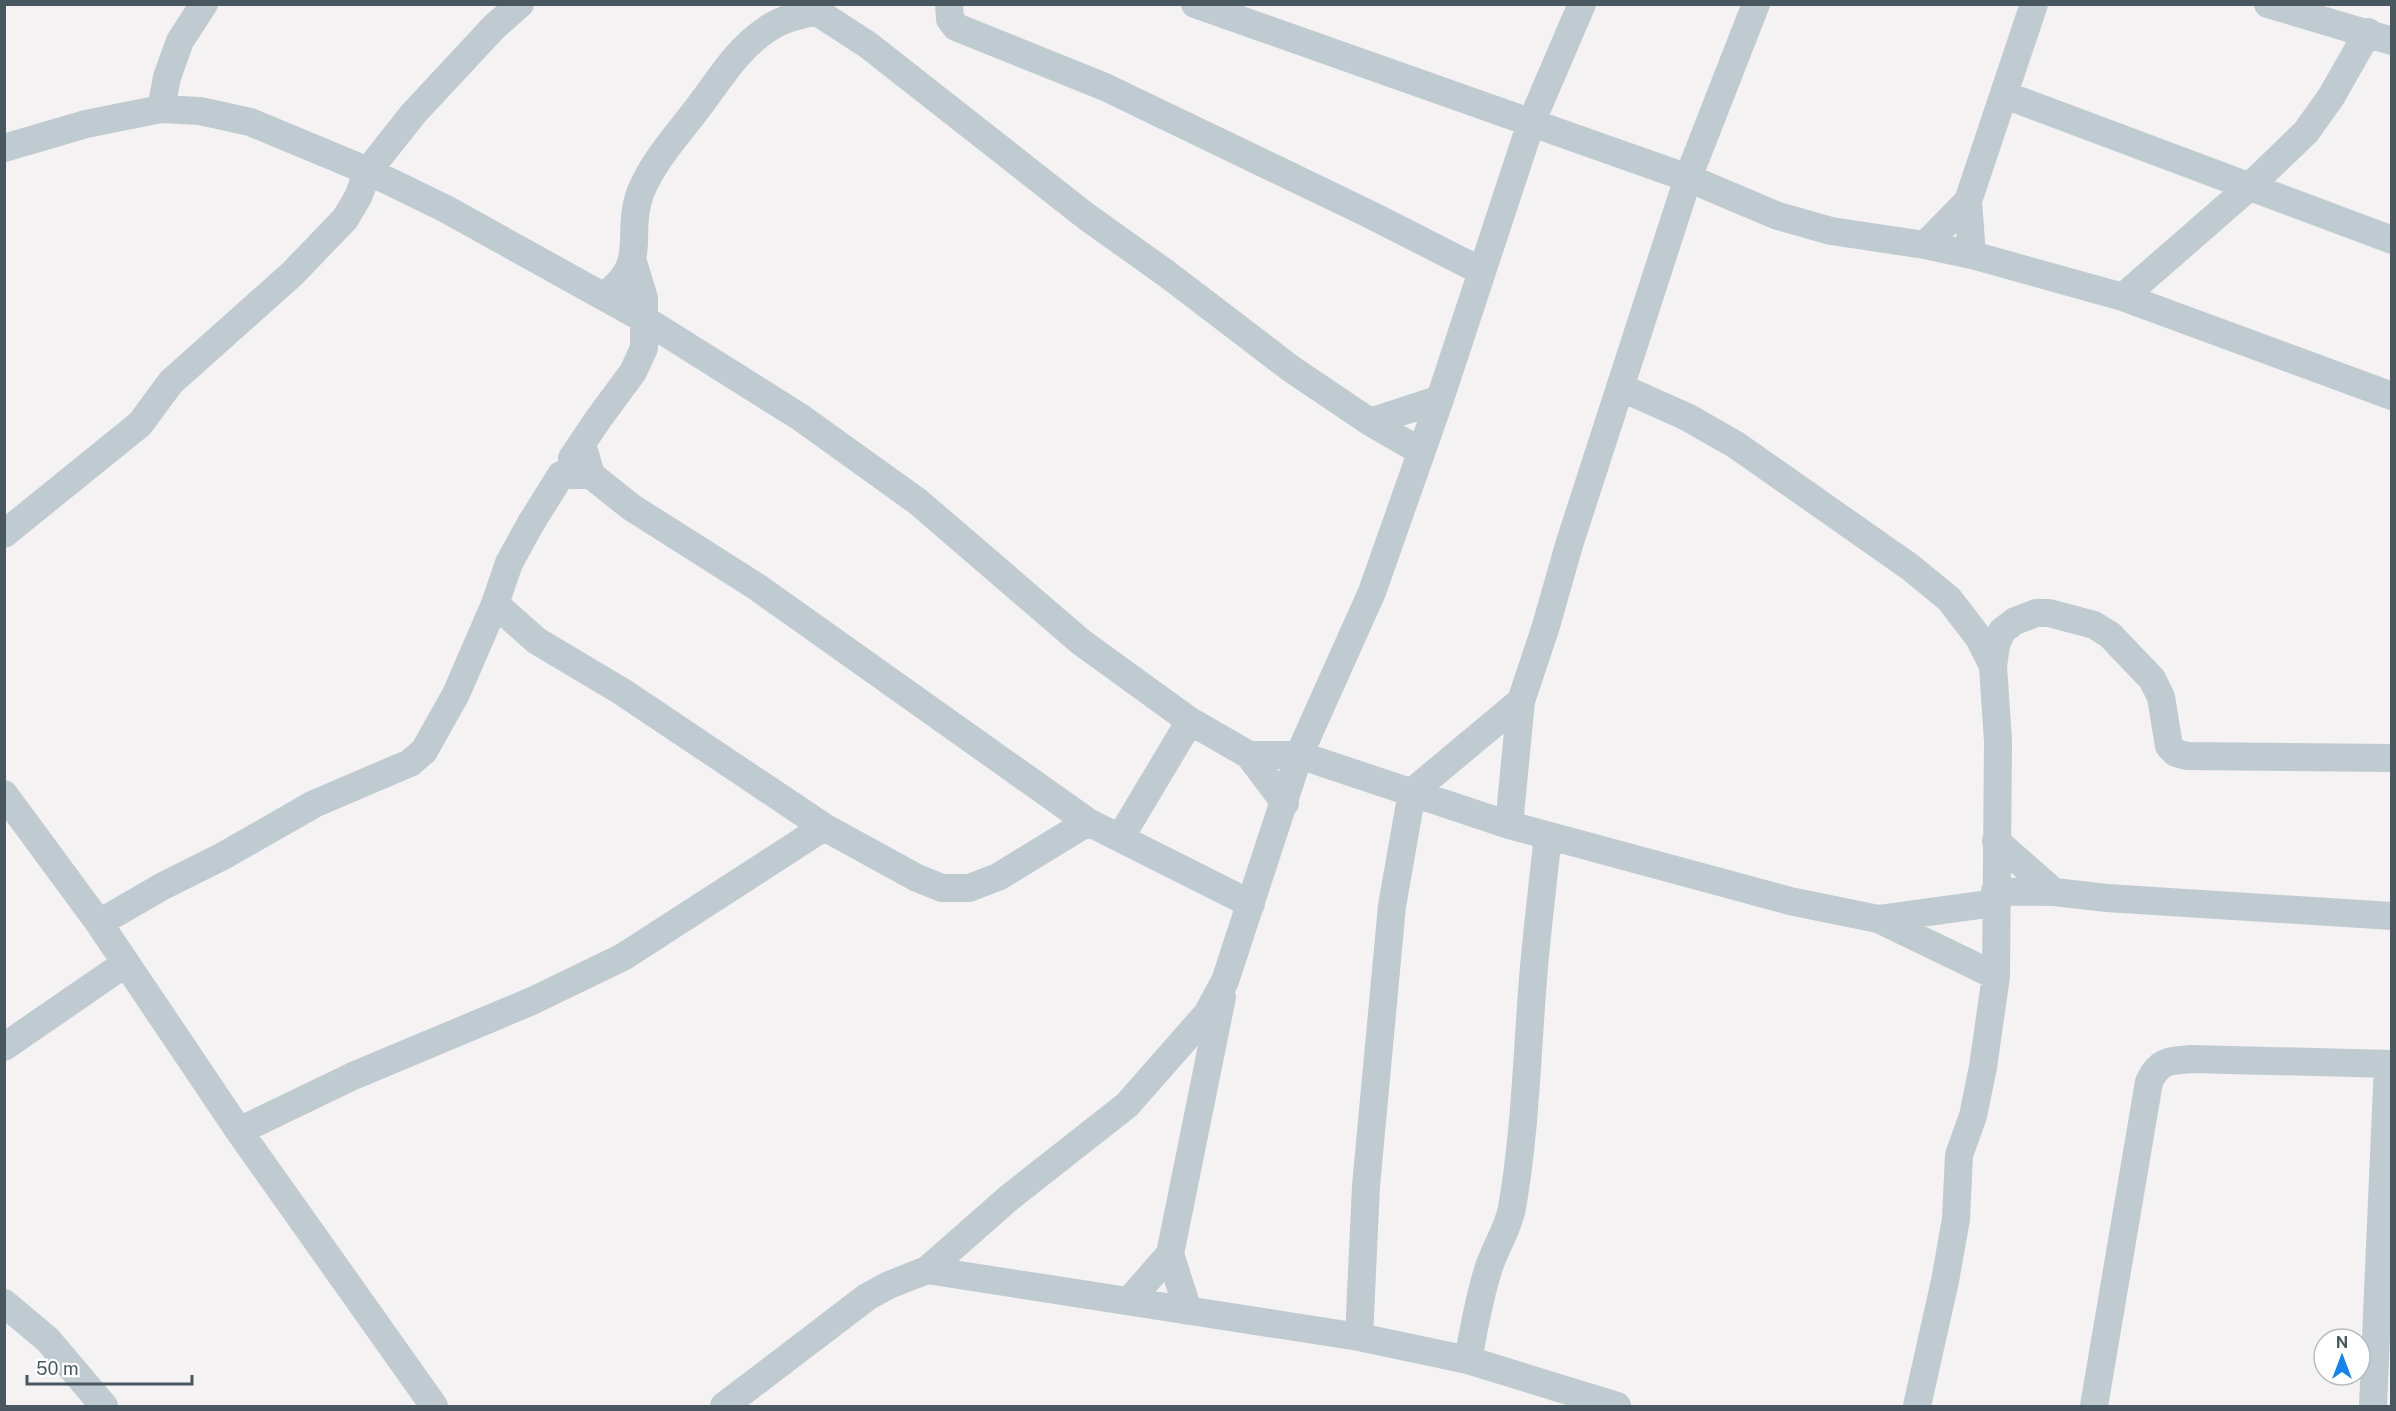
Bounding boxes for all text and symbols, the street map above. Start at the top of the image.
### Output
north arrow [2312,1327,2372,1387]
text: N [2336,1333,2348,1352]
scale bar [27,1348,192,1386]
text: 50 m [36,1358,79,1379]

